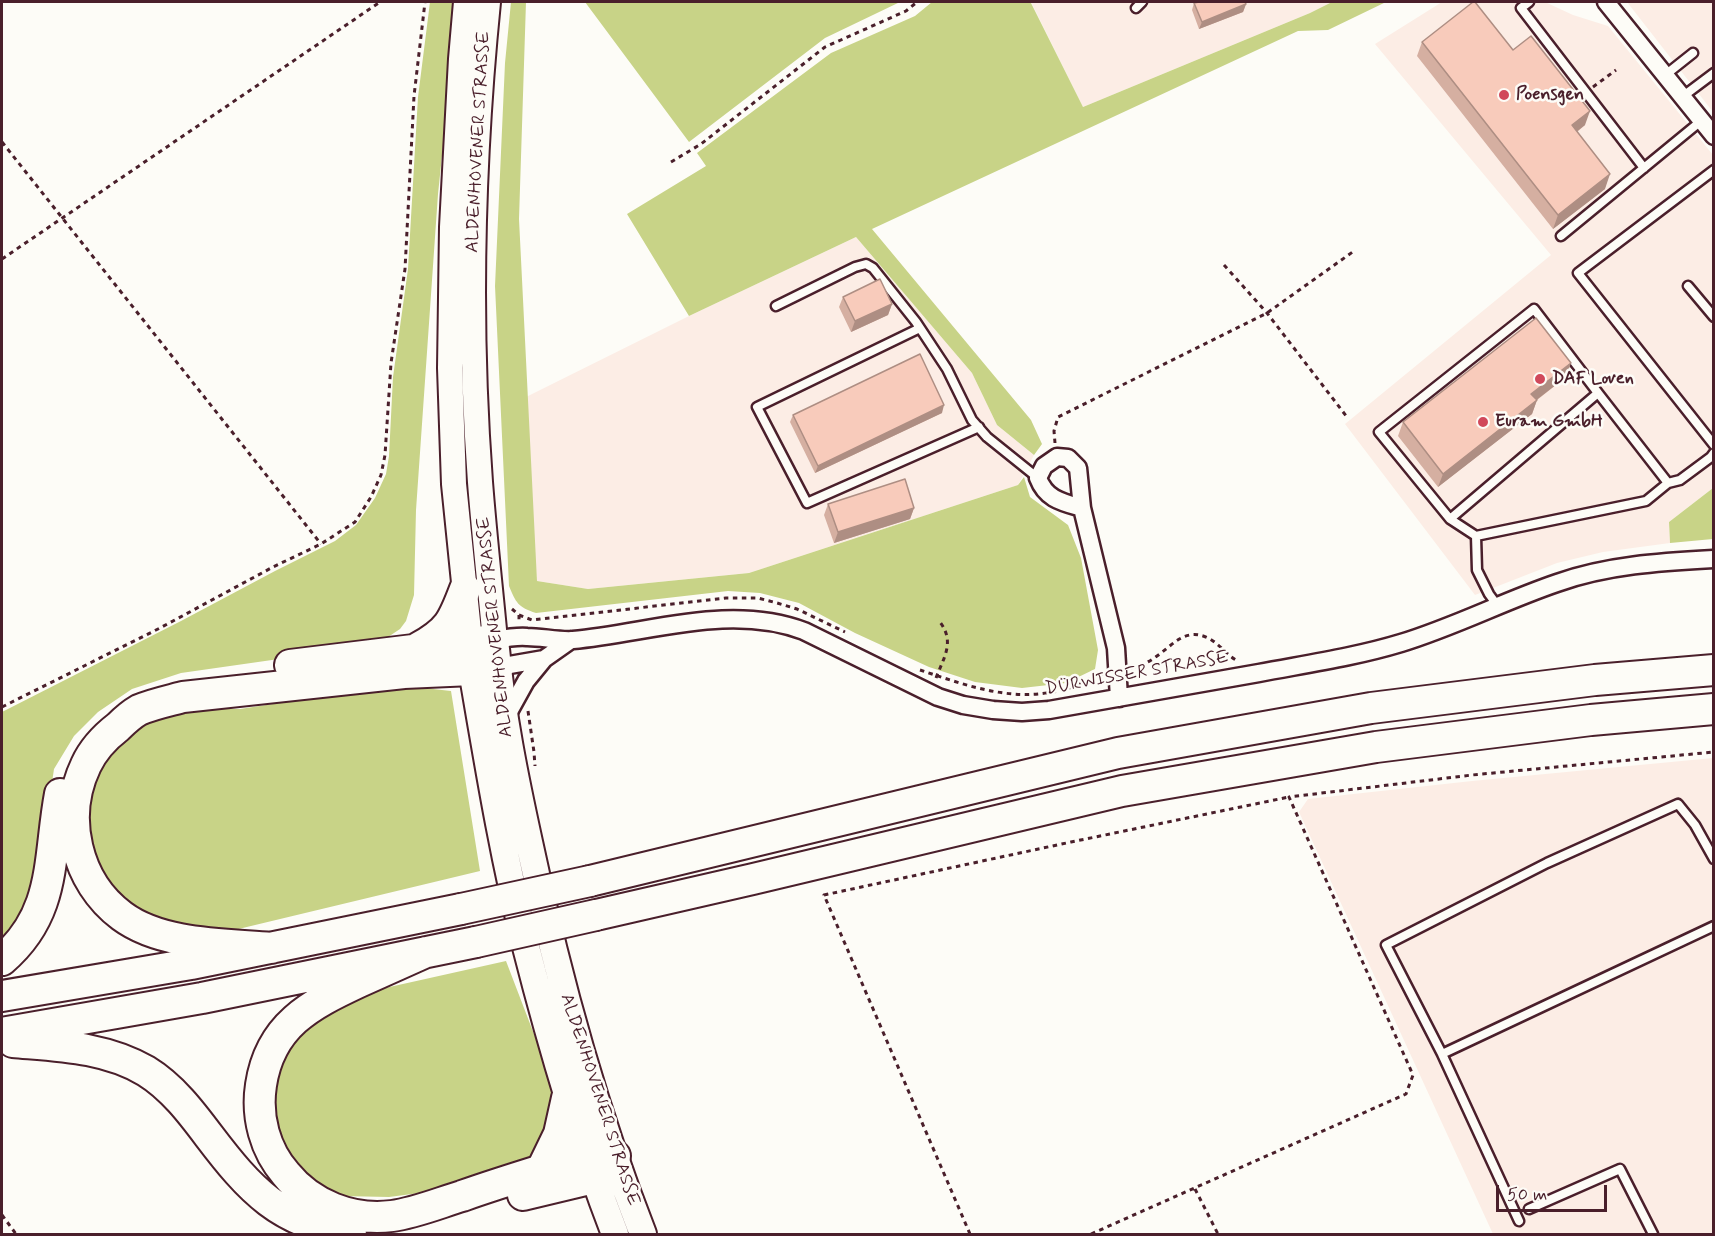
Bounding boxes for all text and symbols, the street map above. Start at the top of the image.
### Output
street label: ALDENHOVENER STRASSE [462,31,496,253]
place label: Poensgen [1516,84,1584,106]
marker: Poensgen [1497,88,1511,102]
place label: DAF Loven [1552,368,1634,390]
marker: DAF Loven [1533,372,1547,386]
place label: Euram GmbH [1495,411,1603,433]
marker: Euram GmbH [1476,415,1490,429]
street label: ALDENHOVENER STRASSE [474,516,518,738]
street label: DÜRWISSER STRASSE [1044,647,1230,701]
street label: ALDENHOVENER STRASSE [554,991,644,1209]
scale bar [1499,1173,1610,1211]
text: 50 m [1507,1183,1547,1207]

